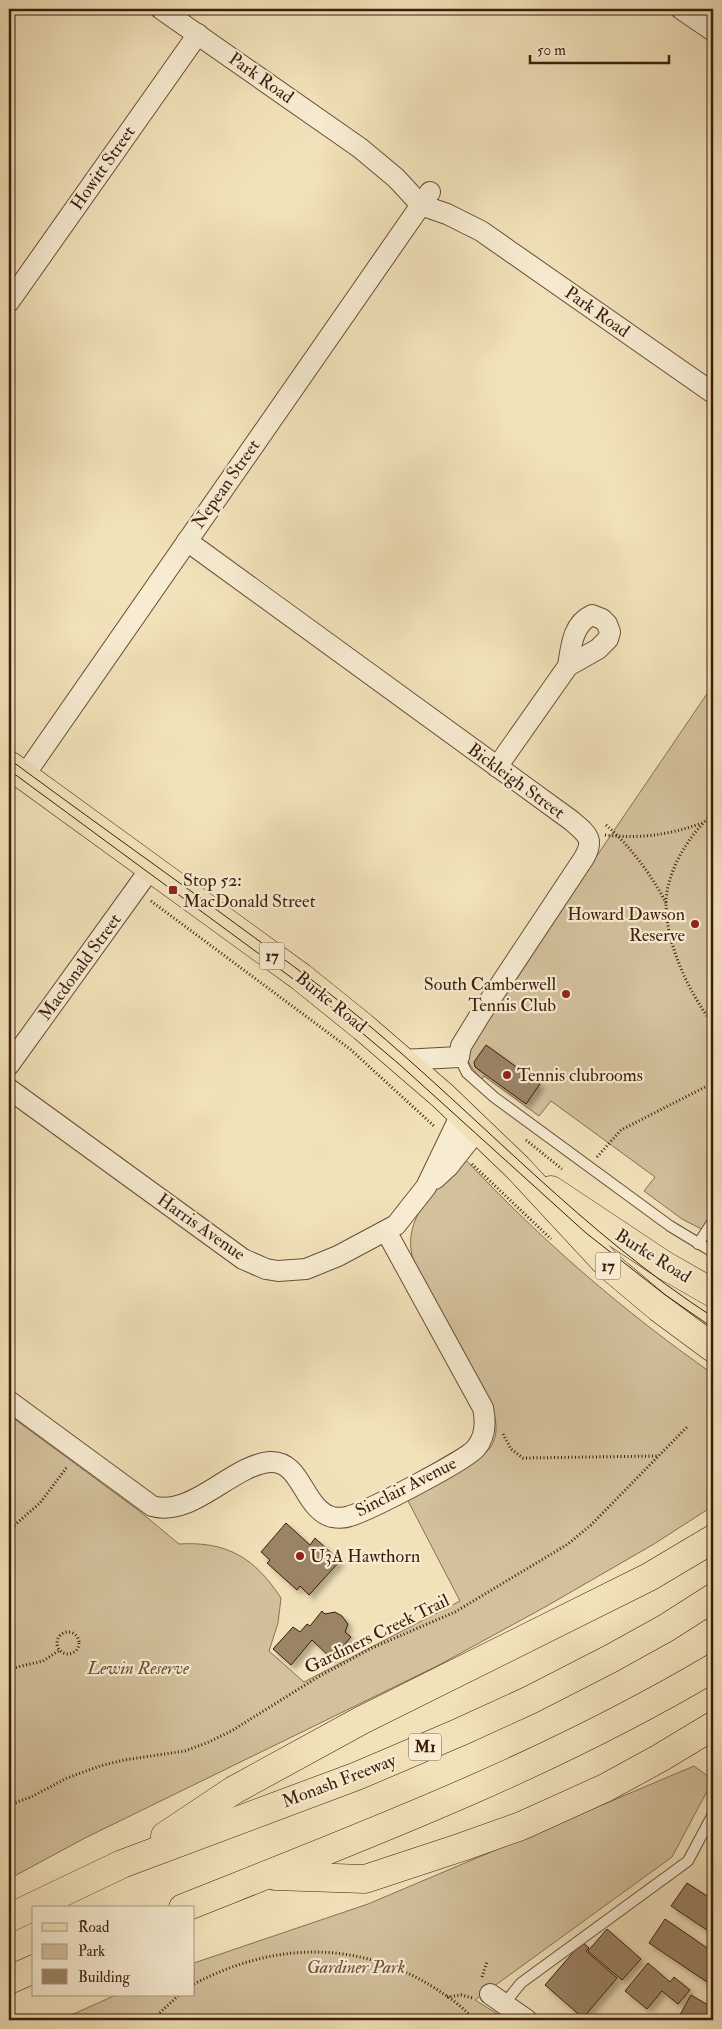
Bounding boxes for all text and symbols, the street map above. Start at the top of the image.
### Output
scale bar [530,32,668,64]
text: 50 m [537,41,566,60]
street label: Park Road [224,47,298,109]
street label: Howitt Street [66,121,141,215]
street label: Park Road [560,281,634,343]
street label: Nepean Street [187,435,265,533]
street label: Bickleigh Street [463,738,569,824]
place label: Stop 52: MacDonald Street [183,869,316,913]
marker: Stop 52: MacDonald Street [167,884,179,896]
place label: Howard Dawson Reserve [567,903,685,947]
street label: Macdonald Street [33,909,127,1025]
marker: Howard Dawson Reserve [689,918,701,930]
road number: 17 [260,942,284,969]
street label: Burke Road [291,966,371,1038]
place label: South Camberwell Tennis Club [424,973,556,1017]
marker: South Camberwell Tennis Club [560,988,572,1000]
place label: Tennis clubrooms [517,1064,643,1087]
marker: Tennis clubrooms [501,1069,513,1081]
street label: Harris Avenue [152,1188,250,1266]
street label: Burke Road [611,1224,695,1288]
road number: 17 [596,1252,620,1280]
street label: Sinclair Avenue [351,1451,461,1522]
place label: U3A Hawthorn [310,1545,420,1568]
marker: U3A Hawthorn [294,1550,306,1562]
street label: Gardiners Creek Trail [301,1589,454,1679]
park label: Lewin Reserve [86,1657,190,1680]
road number: M1 [409,1734,441,1760]
street label: Monash Freeway [279,1748,400,1813]
legend [32,1906,195,1996]
text: Road [78,1918,110,1937]
text: Park [78,1942,105,1961]
park label: Gardiner Park [307,1956,405,1979]
text: Building [78,1968,130,1987]

